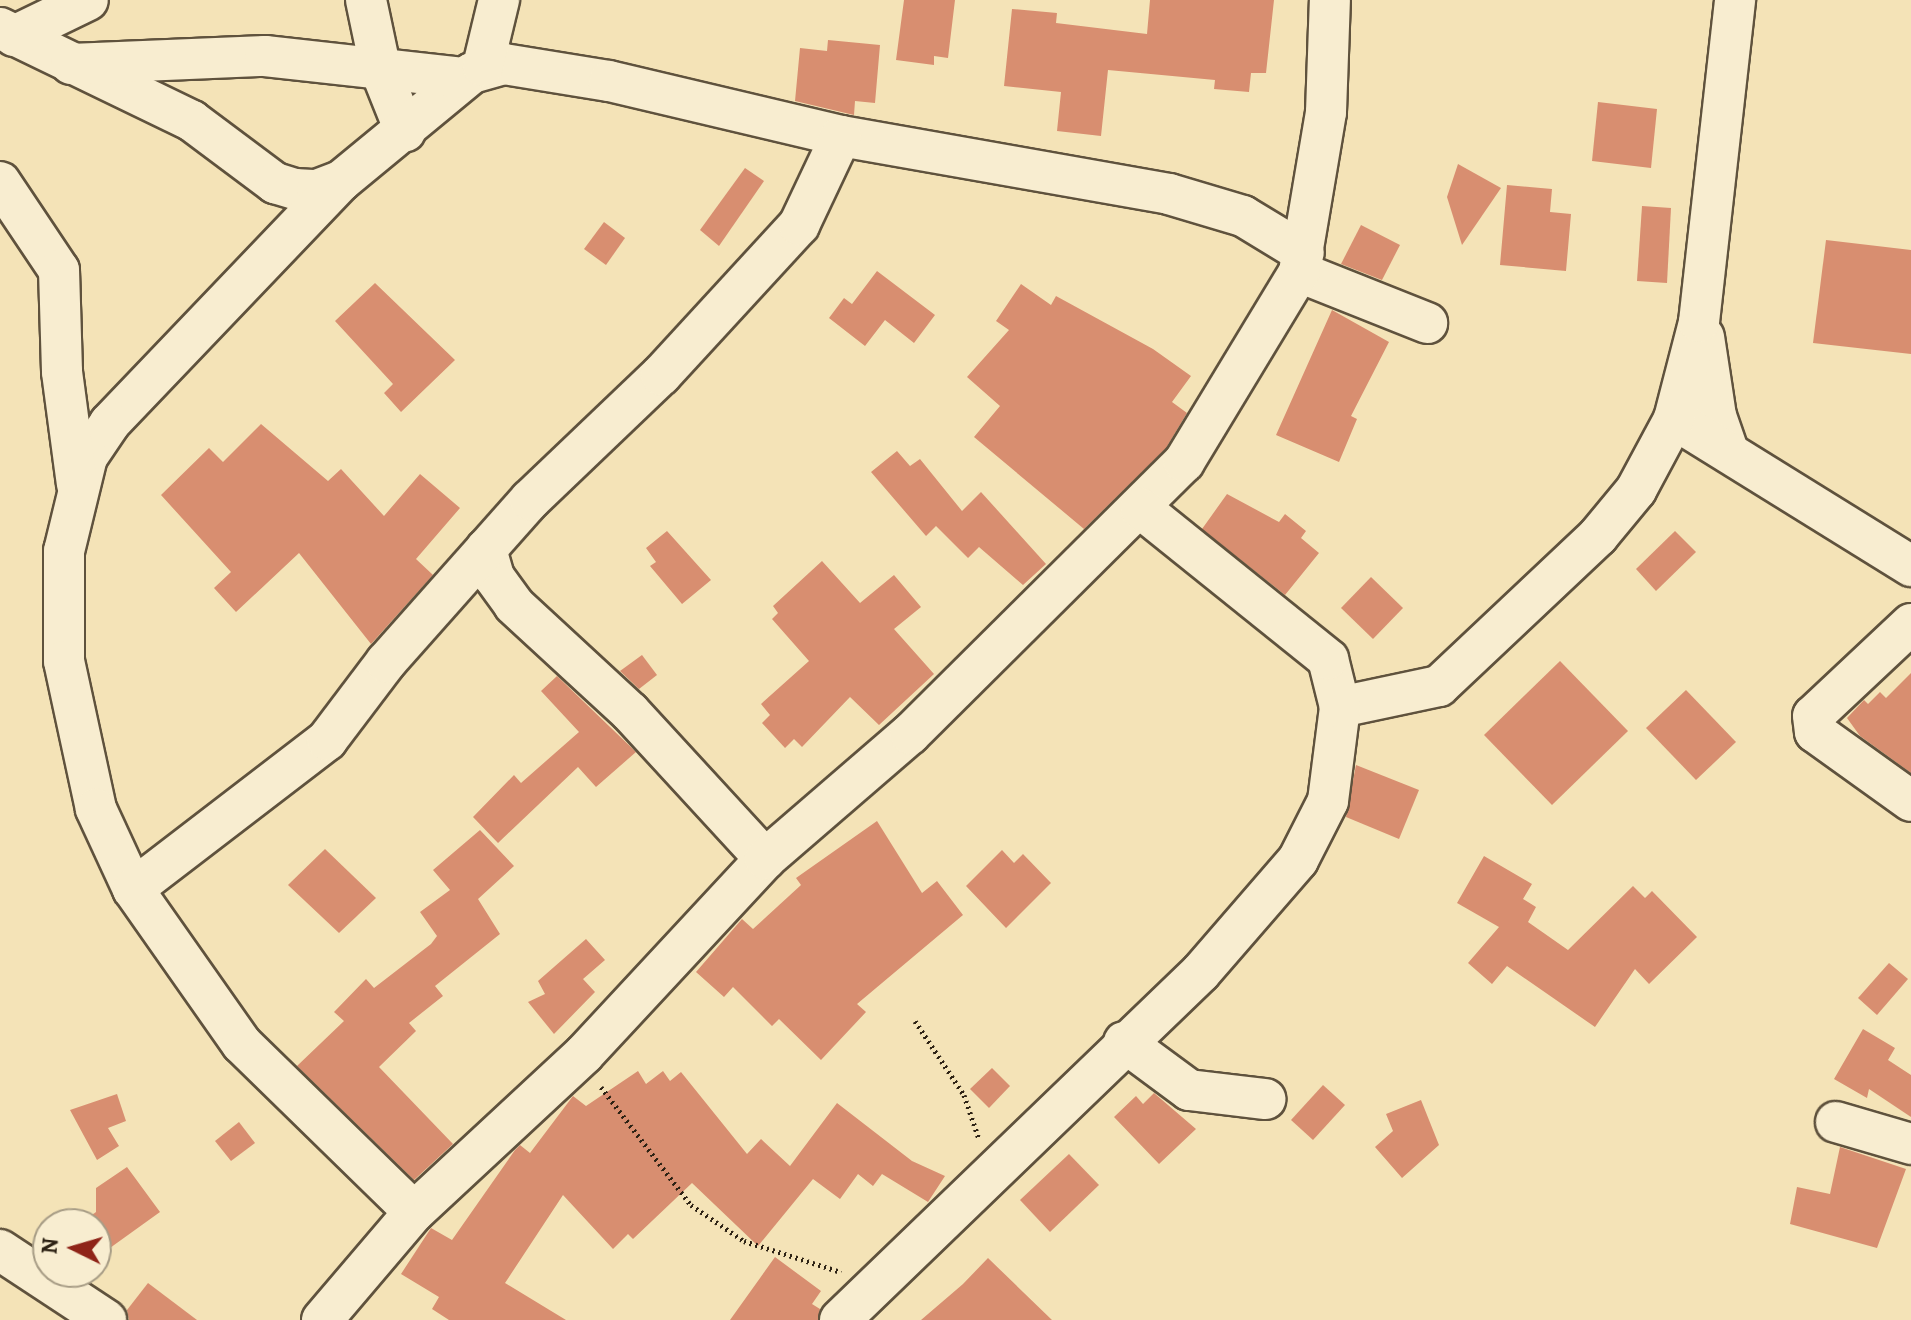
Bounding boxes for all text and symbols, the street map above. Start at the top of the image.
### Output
north arrow [32,1208,112,1288]
text: N [34,1237,66,1255]

